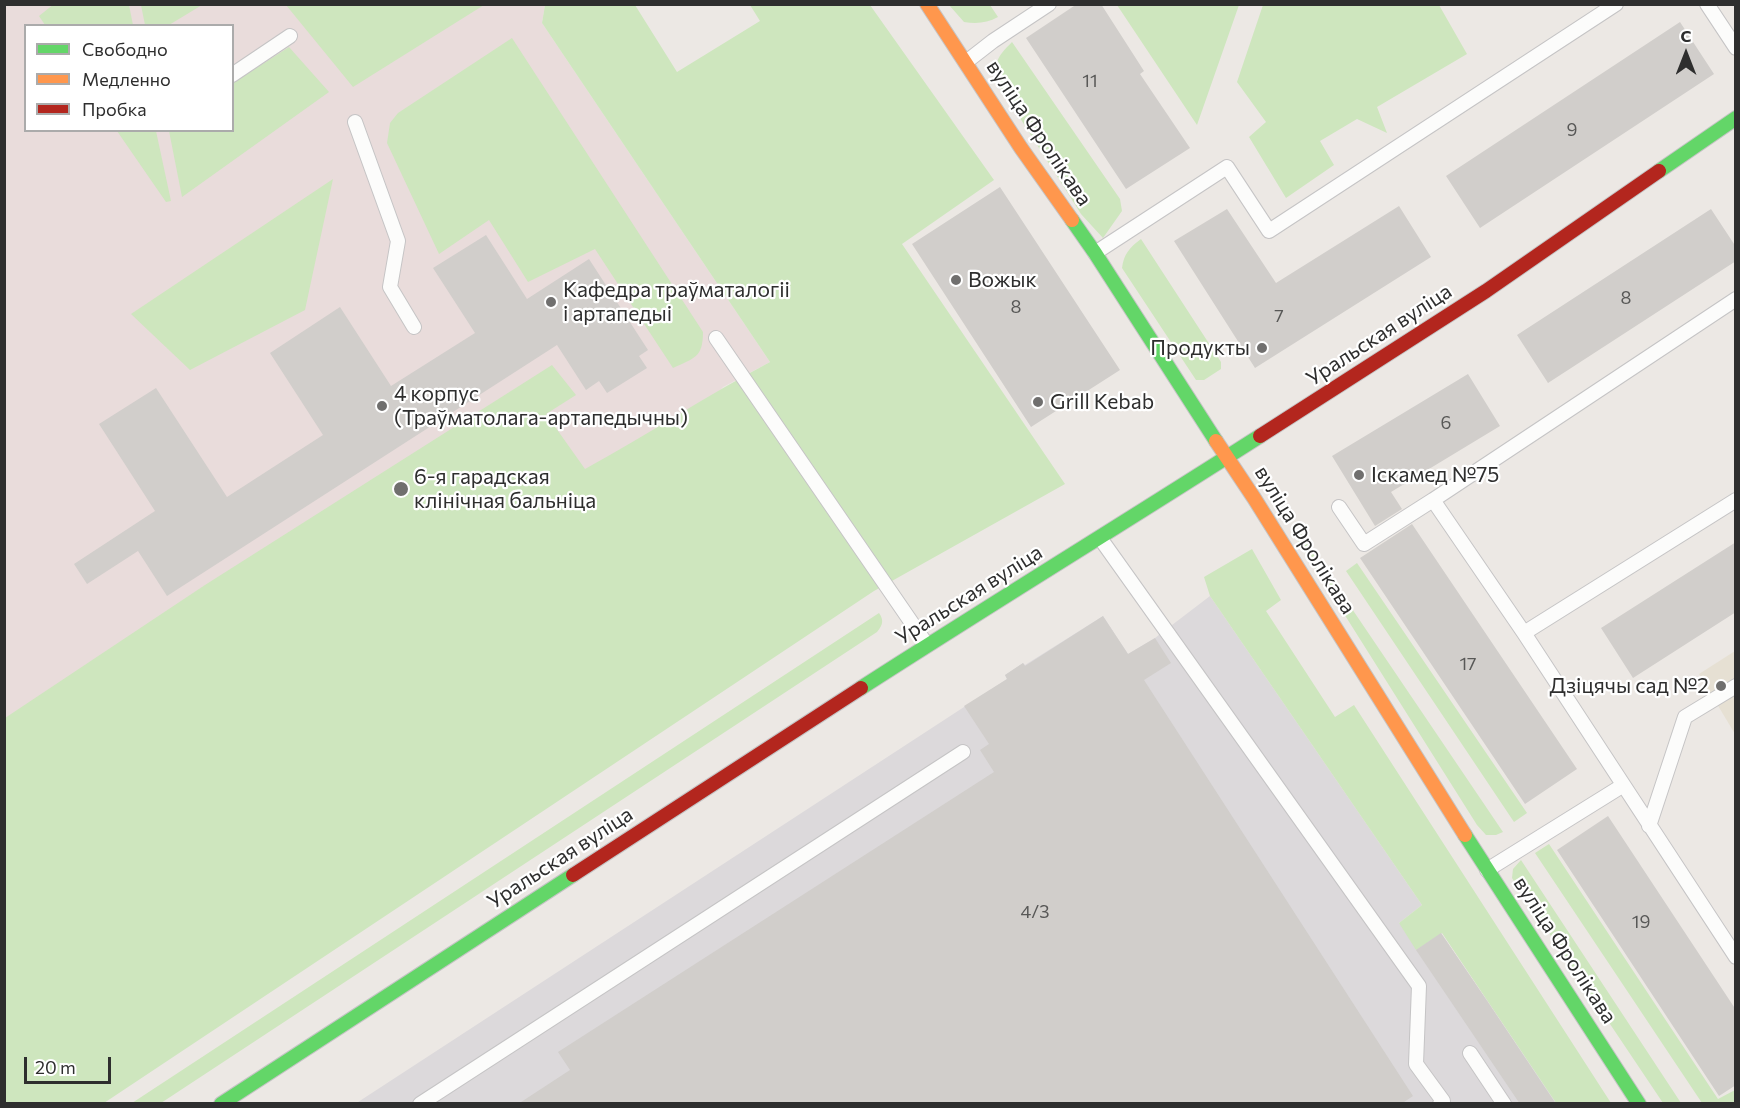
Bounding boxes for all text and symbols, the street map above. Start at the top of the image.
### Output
legend [24,24,234,132]
north arrow [1656,24,1716,84]
text: С [1681,26,1691,45]
text: Свободно [82,38,168,60]
street label: вуліца Фролікава [981,55,1097,211]
text: Медленно [82,68,171,90]
house number: 11 [1082,70,1098,92]
text: Пробка [82,98,147,120]
house number: 9 [1567,119,1577,141]
place label: Вожык [968,267,1037,293]
marker: Вожык [949,273,963,287]
place label: Кафедра траўматалогіі і артапедыі [563,277,790,327]
street label: Уральская вуліца [1302,279,1456,391]
house number: 8 [1621,287,1631,309]
marker: Кафедра траўматалогіі і артапедыі [544,295,558,309]
house number: 8 [1011,296,1021,318]
house number: 7 [1274,305,1284,327]
place label: Продукты [1150,335,1250,361]
marker: Продукты [1255,341,1269,355]
place label: 4 корпус (Траўматолага-артапедычны) [394,381,688,431]
place label: Grill Kebab [1050,389,1154,415]
marker: Grill Kebab [1031,395,1045,409]
marker: 4 корпус (Траўматолага-артапедычны) [375,399,389,413]
house number: 6 [1441,412,1451,434]
street label: вуліца Фролікава [1249,461,1361,619]
place label: Іскамед №75 [1371,462,1499,488]
place label: 6-я гарадская клінічная бальніца [414,464,596,514]
marker: Іскамед №75 [1352,468,1366,482]
marker: 6-я гарадская клінічная бальніца [392,480,410,498]
street label: Уральская вуліца [891,540,1047,650]
house number: 17 [1459,653,1477,675]
place label: Дзіцячы сад №2 [1550,673,1709,699]
marker: Дзіцячы сад №2 [1714,679,1728,693]
street label: Уральская вуліца [483,802,637,914]
street label: вуліца Фролікава [1508,872,1622,1028]
house number: 4/3 [1020,901,1050,923]
house number: 19 [1632,911,1650,933]
scale bar [27,1045,114,1083]
text: 20 m [35,1056,76,1078]

